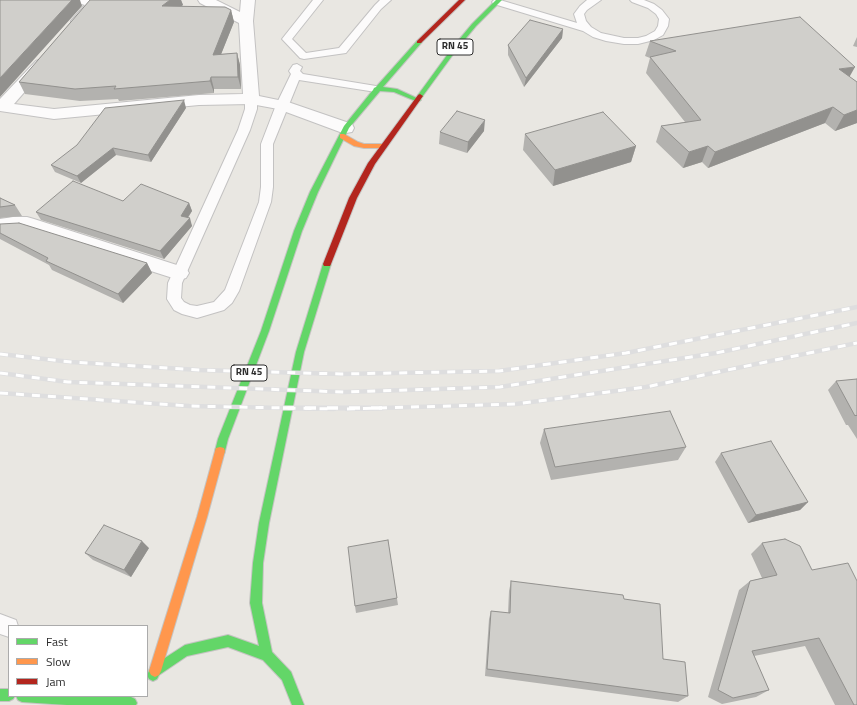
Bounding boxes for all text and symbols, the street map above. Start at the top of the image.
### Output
road number: RN 45 [437,39,473,55]
road number: RN 45 [231,365,267,381]
legend [8,625,148,697]
text: Fast [46,632,68,651]
text: Slow [46,652,71,671]
text: Jam [46,672,66,691]

